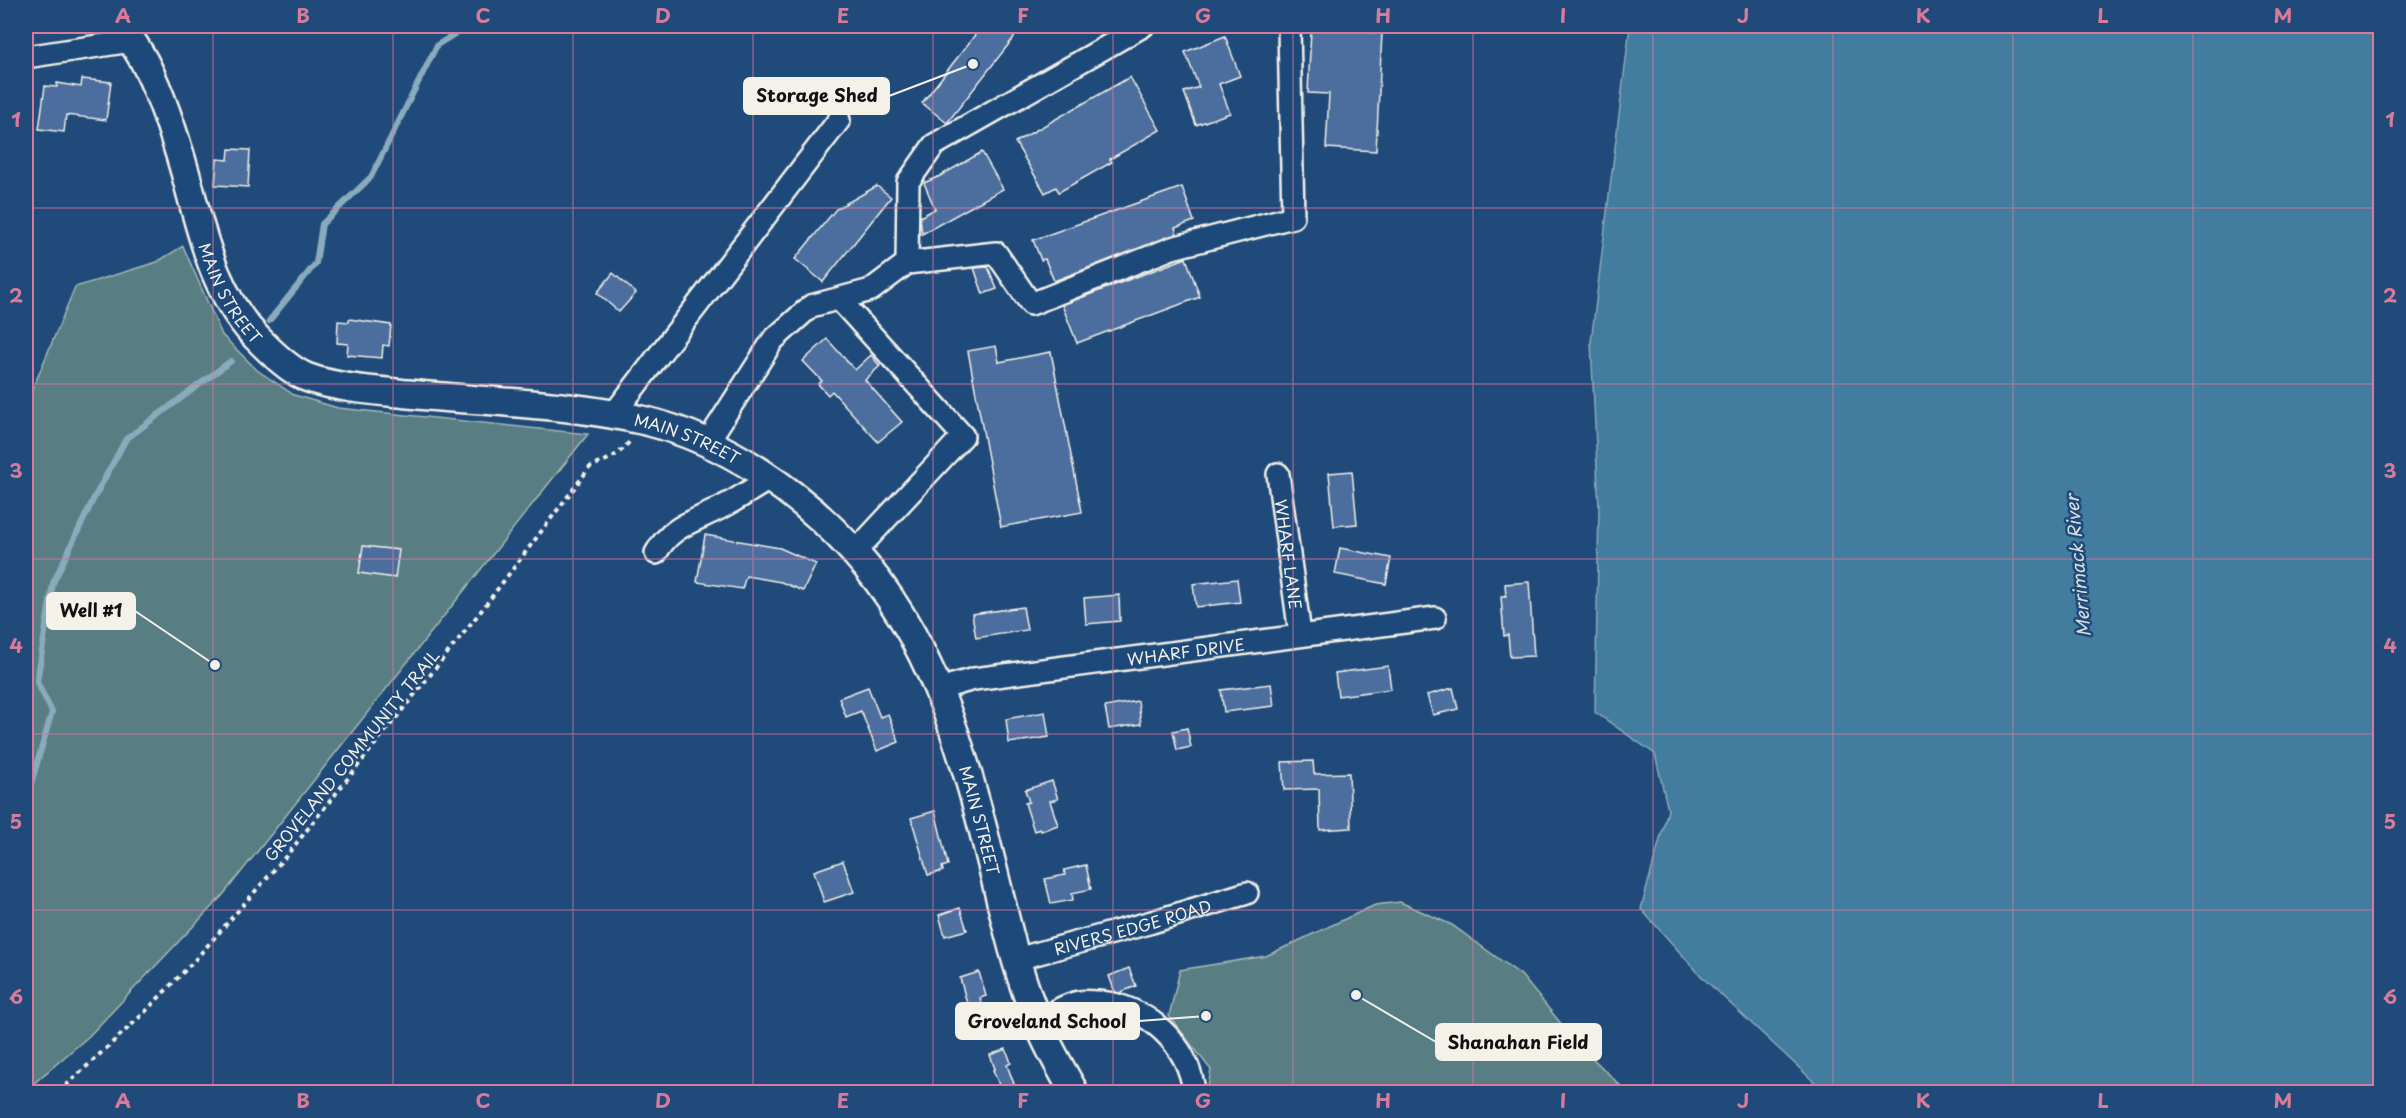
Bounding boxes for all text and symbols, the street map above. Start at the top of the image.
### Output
text: A [115,0,131,30]
text: B [296,0,310,30]
text: C [475,0,491,30]
text: D [655,0,671,30]
text: E [837,0,849,30]
text: F [1017,0,1029,30]
text: G [1195,0,1211,30]
text: H [1375,0,1391,30]
text: I [1560,0,1566,30]
text: J [1737,0,1749,30]
text: K [1916,0,1931,30]
text: L [2097,0,2109,30]
text: M [2274,0,2292,30]
callout: Storage Shed [744,78,889,114]
text: Storage Shed [756,81,878,108]
text: 1 [11,104,21,134]
text: 1 [2385,104,2395,134]
street label: MAIN STREET [193,239,268,349]
text: 2 [9,280,23,310]
text: 2 [2383,280,2397,310]
street label: MAIN STREET [632,407,745,469]
text: 3 [9,455,23,485]
text: 3 [2383,455,2397,485]
water label: Merrimack River [2057,491,2097,638]
street label: WHARF LANE [1270,498,1308,611]
callout: Well #1 [47,593,135,629]
text: Well #1 [60,596,123,623]
text: 4 [9,630,23,660]
text: 4 [2383,630,2397,660]
street label: WHARF DRIVE [1126,631,1246,671]
street label: GROVELAND COMMUNITY TRAIL [258,644,444,866]
street label: MAIN STREET [954,763,1006,877]
text: 5 [10,806,22,836]
text: 5 [2384,806,2396,836]
street label: RIVERS EDGE ROAD [1051,893,1214,960]
text: 6 [9,981,23,1011]
text: 6 [2383,981,2397,1011]
callout: Groveland School [956,1003,1139,1039]
text: Groveland School [967,1007,1127,1034]
callout: Shanahan Field [1436,1024,1601,1060]
text: Shanahan Field [1448,1028,1589,1055]
text: A [115,1085,131,1115]
text: B [296,1085,310,1115]
text: C [475,1085,491,1115]
text: D [655,1085,671,1115]
text: E [837,1085,849,1115]
text: F [1017,1085,1029,1115]
text: G [1195,1085,1211,1115]
text: H [1375,1085,1391,1115]
text: I [1560,1085,1566,1115]
text: J [1737,1085,1749,1115]
text: K [1916,1085,1931,1115]
text: L [2097,1085,2109,1115]
text: M [2274,1085,2292,1115]

